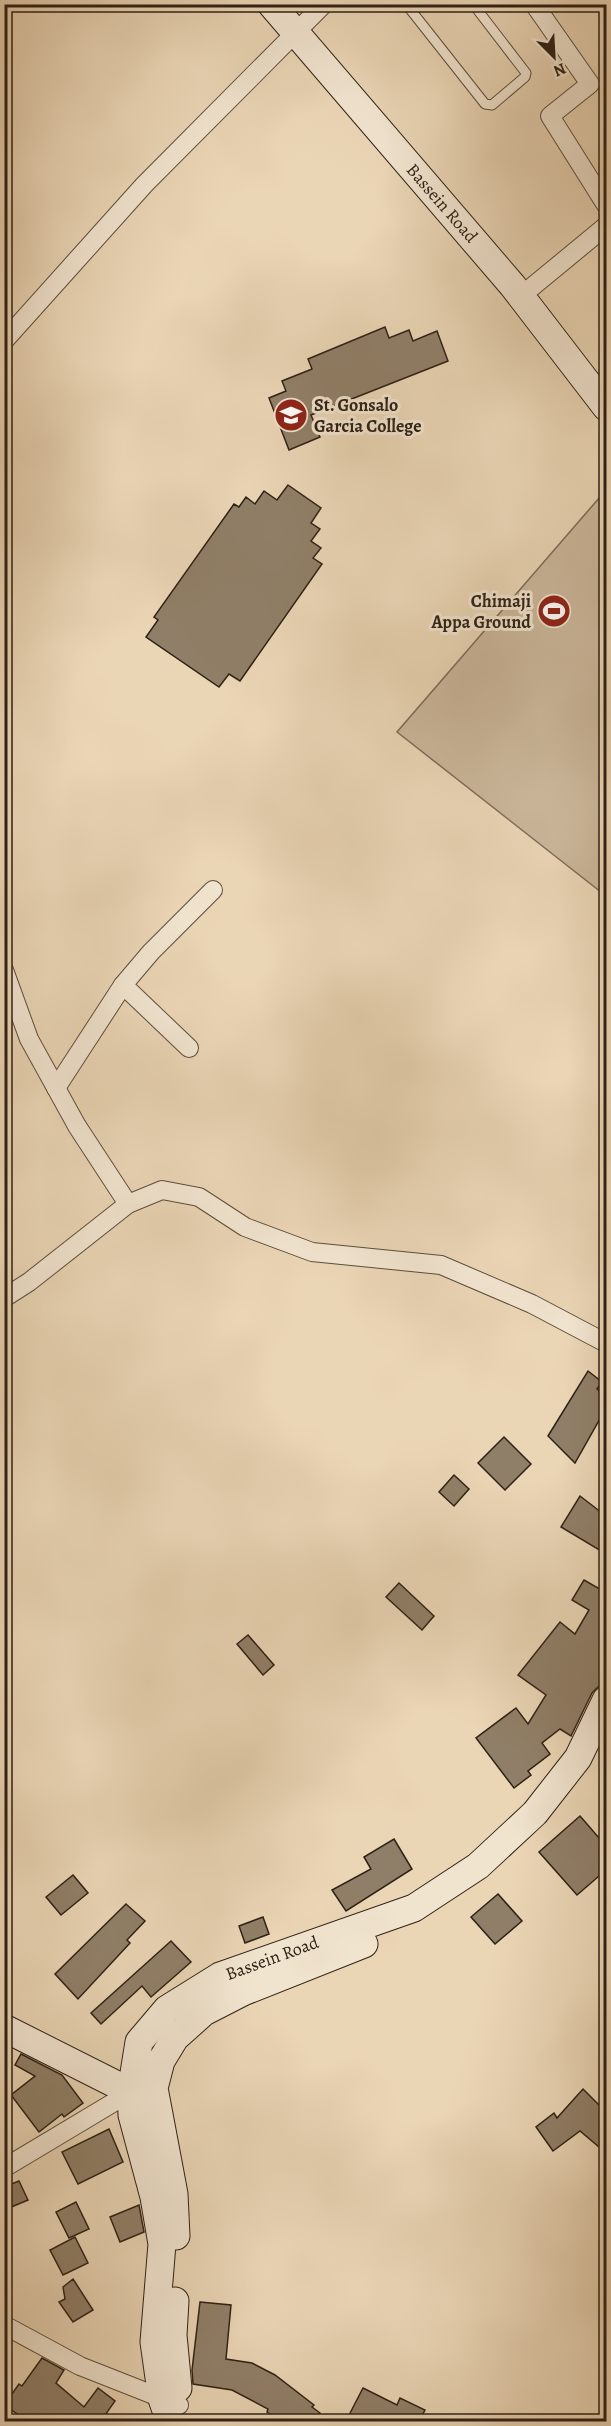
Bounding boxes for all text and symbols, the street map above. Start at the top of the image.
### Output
north arrow [524,27,584,87]
text: N [550,57,569,82]
street label: Bassein Road [401,158,483,248]
place label: St. Gonsalo Garcia College [314,393,421,438]
school or university icon: St. Gonsalo Garcia College [273,397,309,433]
place label: Chimaji Appa Ground [430,589,531,634]
sports icon: Chimaji Appa Ground [536,593,572,629]
street label: Bassein Road [222,1930,322,1986]

